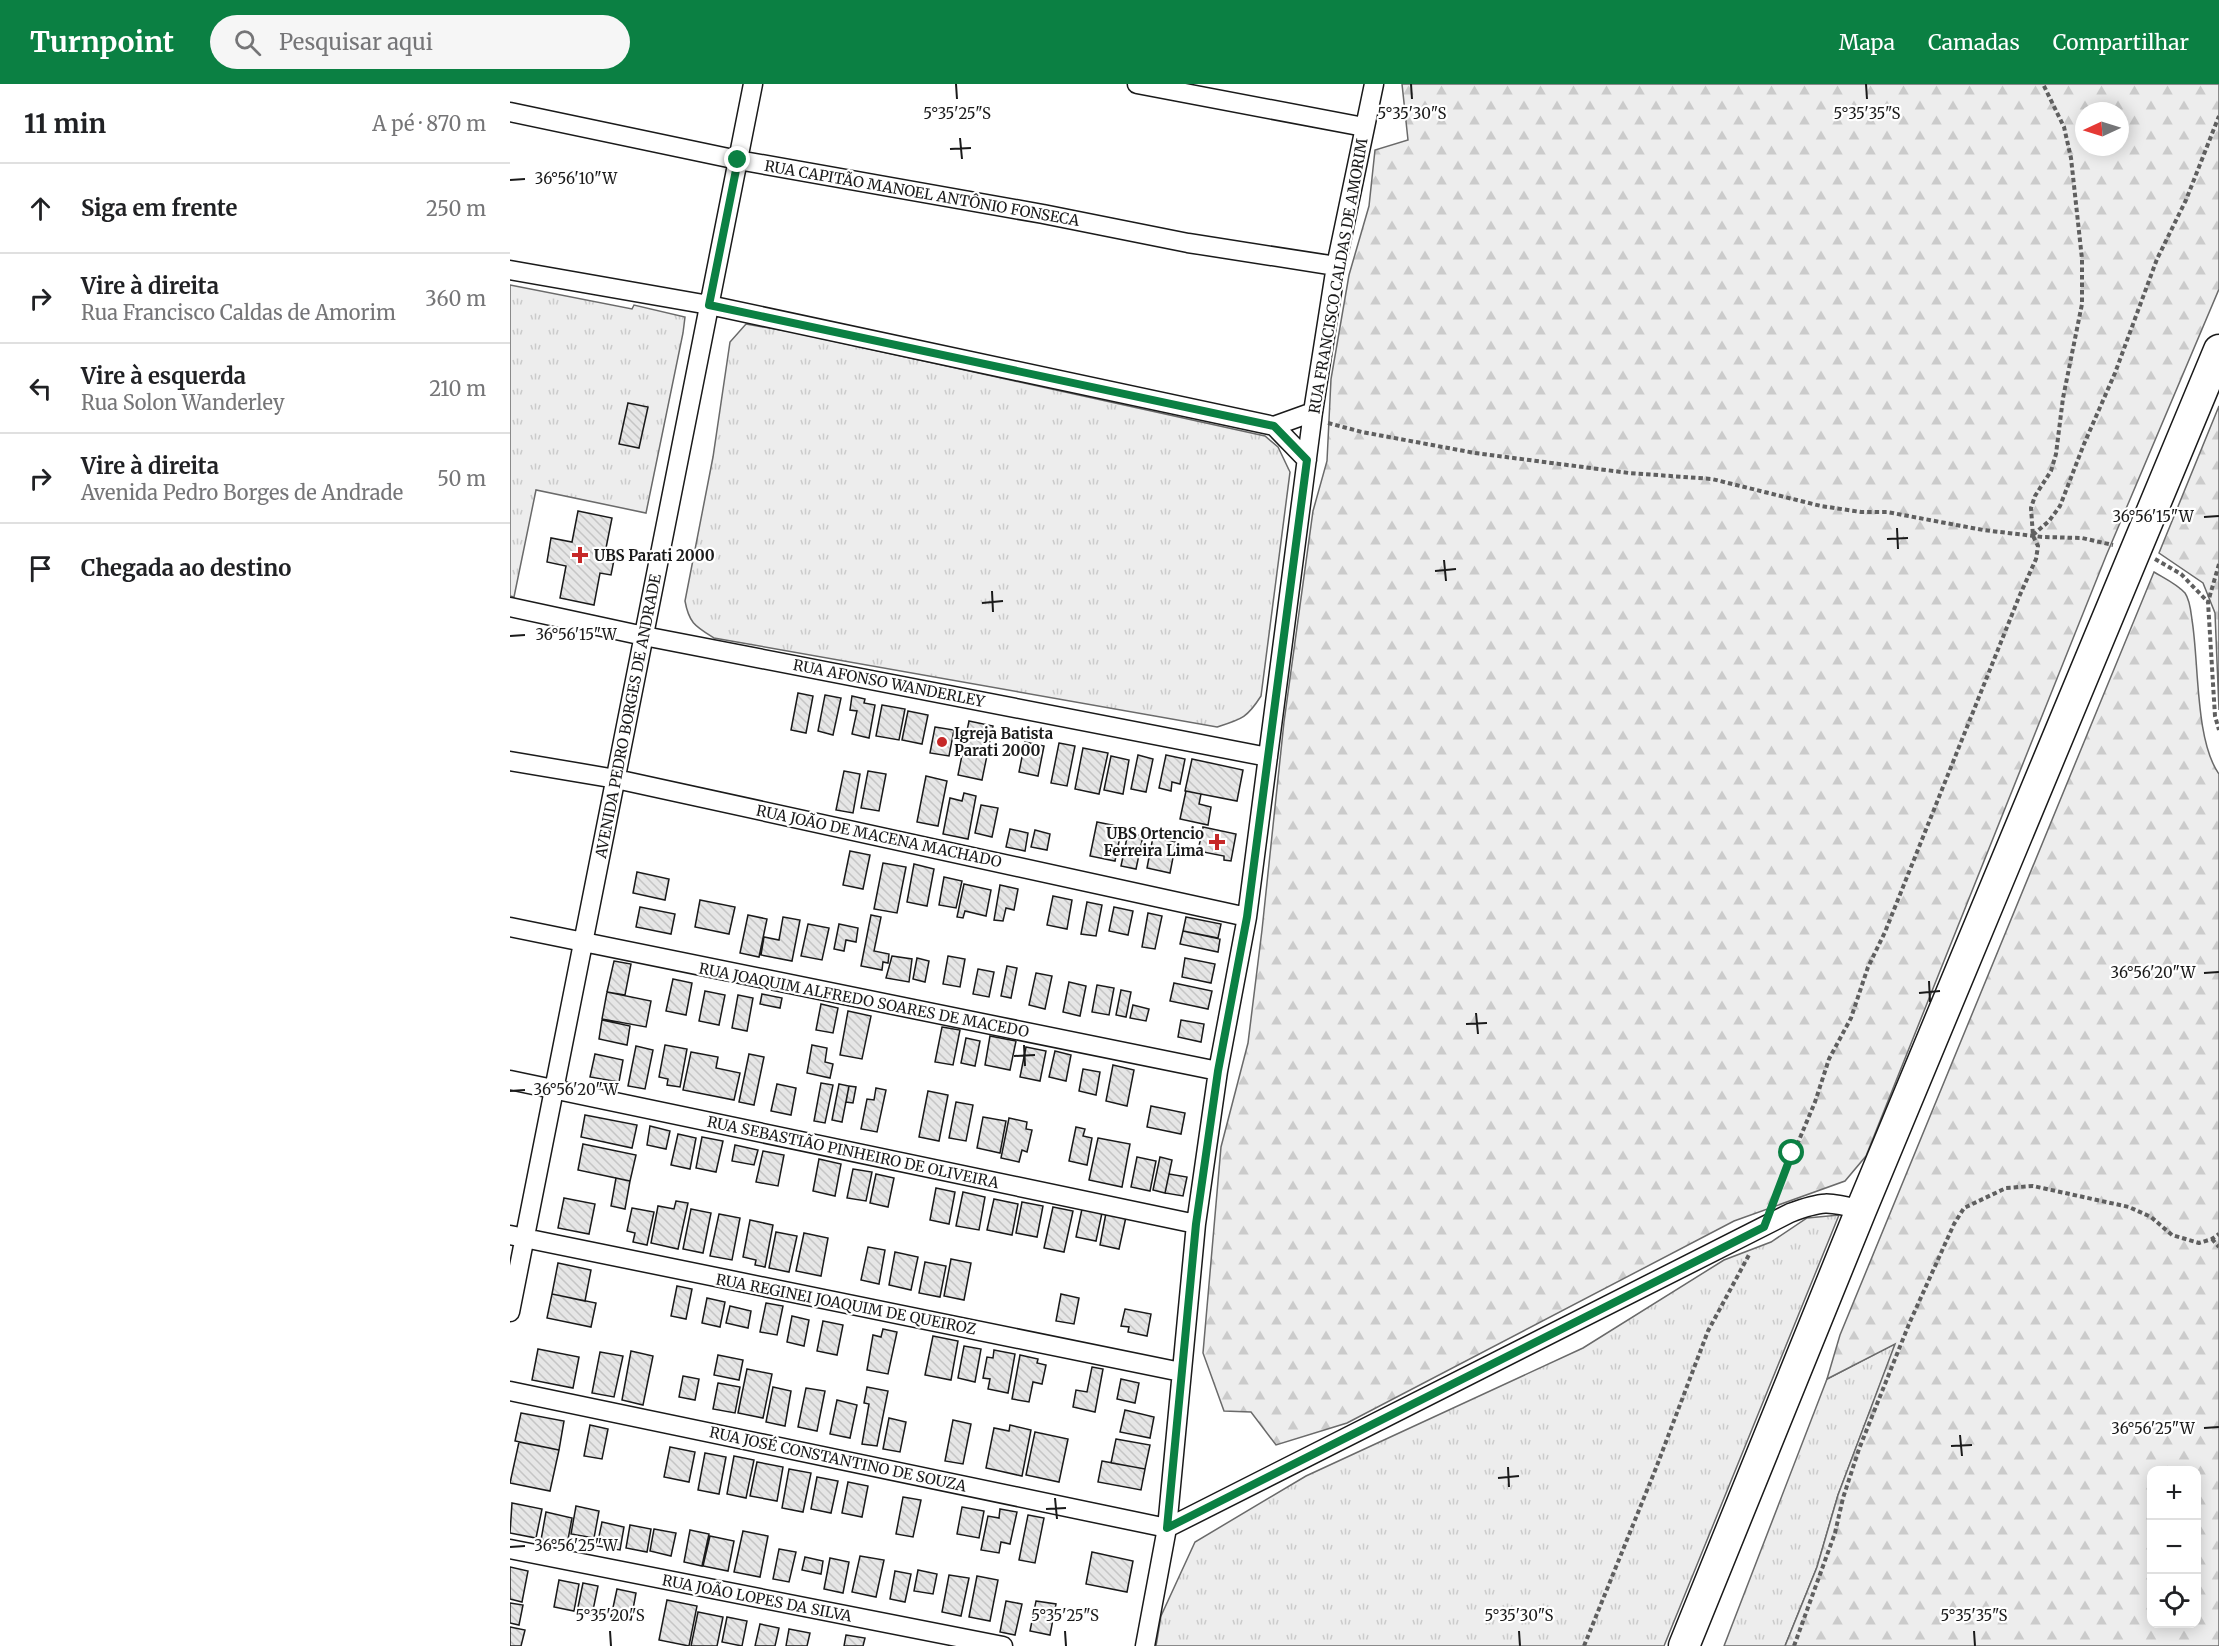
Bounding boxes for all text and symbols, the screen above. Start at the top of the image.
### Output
search box [210,15,630,69]
text: Turnpoint [30,24,174,60]
icon: search [231,26,264,59]
text: Pesquisar aqui [279,28,433,56]
text: Mapa [1839,29,1895,56]
text: Camadas [1928,29,2020,56]
text: Compartilhar [2053,29,2189,56]
north arrow [2075,102,2129,156]
text: 5°35'25"S [923,104,991,123]
text: 5°35'30"S [1378,104,1447,123]
text: 5°35'35"S [1833,104,1901,123]
text: 11 min [24,107,106,140]
text: A pé · 870 m [372,111,486,136]
street label: RUA FRANCISCO CALDAS DE AMORIM [1304,137,1372,415]
route end [724,146,750,172]
street label: RUA CAPITÃO MANOEL ANTÔNIO FONSECA [763,155,1082,230]
text: 36°56'10"W [535,169,618,188]
icon: ahead [24,192,57,225]
text: Siga em frente [81,194,237,222]
text: 250 m [426,196,486,221]
text: Vire à direita [81,272,219,300]
icon: right [24,282,57,315]
text: 360 m [425,286,486,311]
text: Rua Francisco Caldas de Amorim [81,300,396,325]
text: Vire à esquerda [81,362,246,390]
icon: left [24,372,57,405]
text: 210 m [429,376,486,401]
text: Rua Solon Wanderley [81,390,285,415]
text: Vire à direita [81,452,219,480]
icon: right [24,462,57,495]
text: 50 m [437,466,486,491]
text: Avenida Pedro Borges de Andrade [81,480,403,505]
text: 36°56'15"W [2112,507,2195,526]
marker: UBS Parati 2000 [571,546,589,564]
place label: UBS Parati 2000 [594,546,715,565]
icon: arrive [24,552,57,585]
text: Chegada ao destino [81,554,291,582]
street label: AVENIDA PEDRO BORGES DE ANDRADE [591,572,665,861]
text: 36°56'15"W [535,625,618,644]
street label: RUA AFONSO WANDERLEY [792,655,987,711]
place label: Igreja Batista Parati 2000 [954,724,1054,760]
marker: Igreja Batista Parati 2000 [935,735,949,749]
street label: RUA JOÃO DE MACENA MACHADO [755,801,1004,871]
place label: UBS Ortencio Ferreira Lima [1104,824,1205,860]
marker: UBS Ortencio Ferreira Lima [1208,833,1226,851]
street label: RUA JOAQUIM ALFREDO SOARES DE MACEDO [697,959,1031,1041]
text: 36°56'20"W [2111,963,2196,982]
text: 36°56'20"W [534,1080,619,1099]
street label: RUA SEBASTIÃO PINHEIRO DE OLIVEIRA [705,1112,1001,1192]
route start [1778,1139,1804,1165]
street label: RUA REGINEI JOAQUIM DE QUEIROZ [714,1269,978,1339]
text: 36°56'25"W [2111,1419,2196,1438]
street label: RUA JOSÉ CONSTANTINO DE SOUZA [708,1421,969,1496]
map controls [2147,1466,2201,1628]
button: + [2147,1466,2201,1520]
button: − [2147,1520,2201,1574]
text: 36°56'25"W [534,1536,619,1555]
street label: RUA JOÃO LOPES DA SILVA [661,1570,854,1626]
button: locate [2147,1574,2201,1628]
text: 5°35'20"S [575,1606,645,1625]
text: 5°35'25"S [1031,1606,1099,1625]
text: 5°35'30"S [1485,1606,1554,1625]
text: 5°35'35"S [1940,1606,2008,1625]

